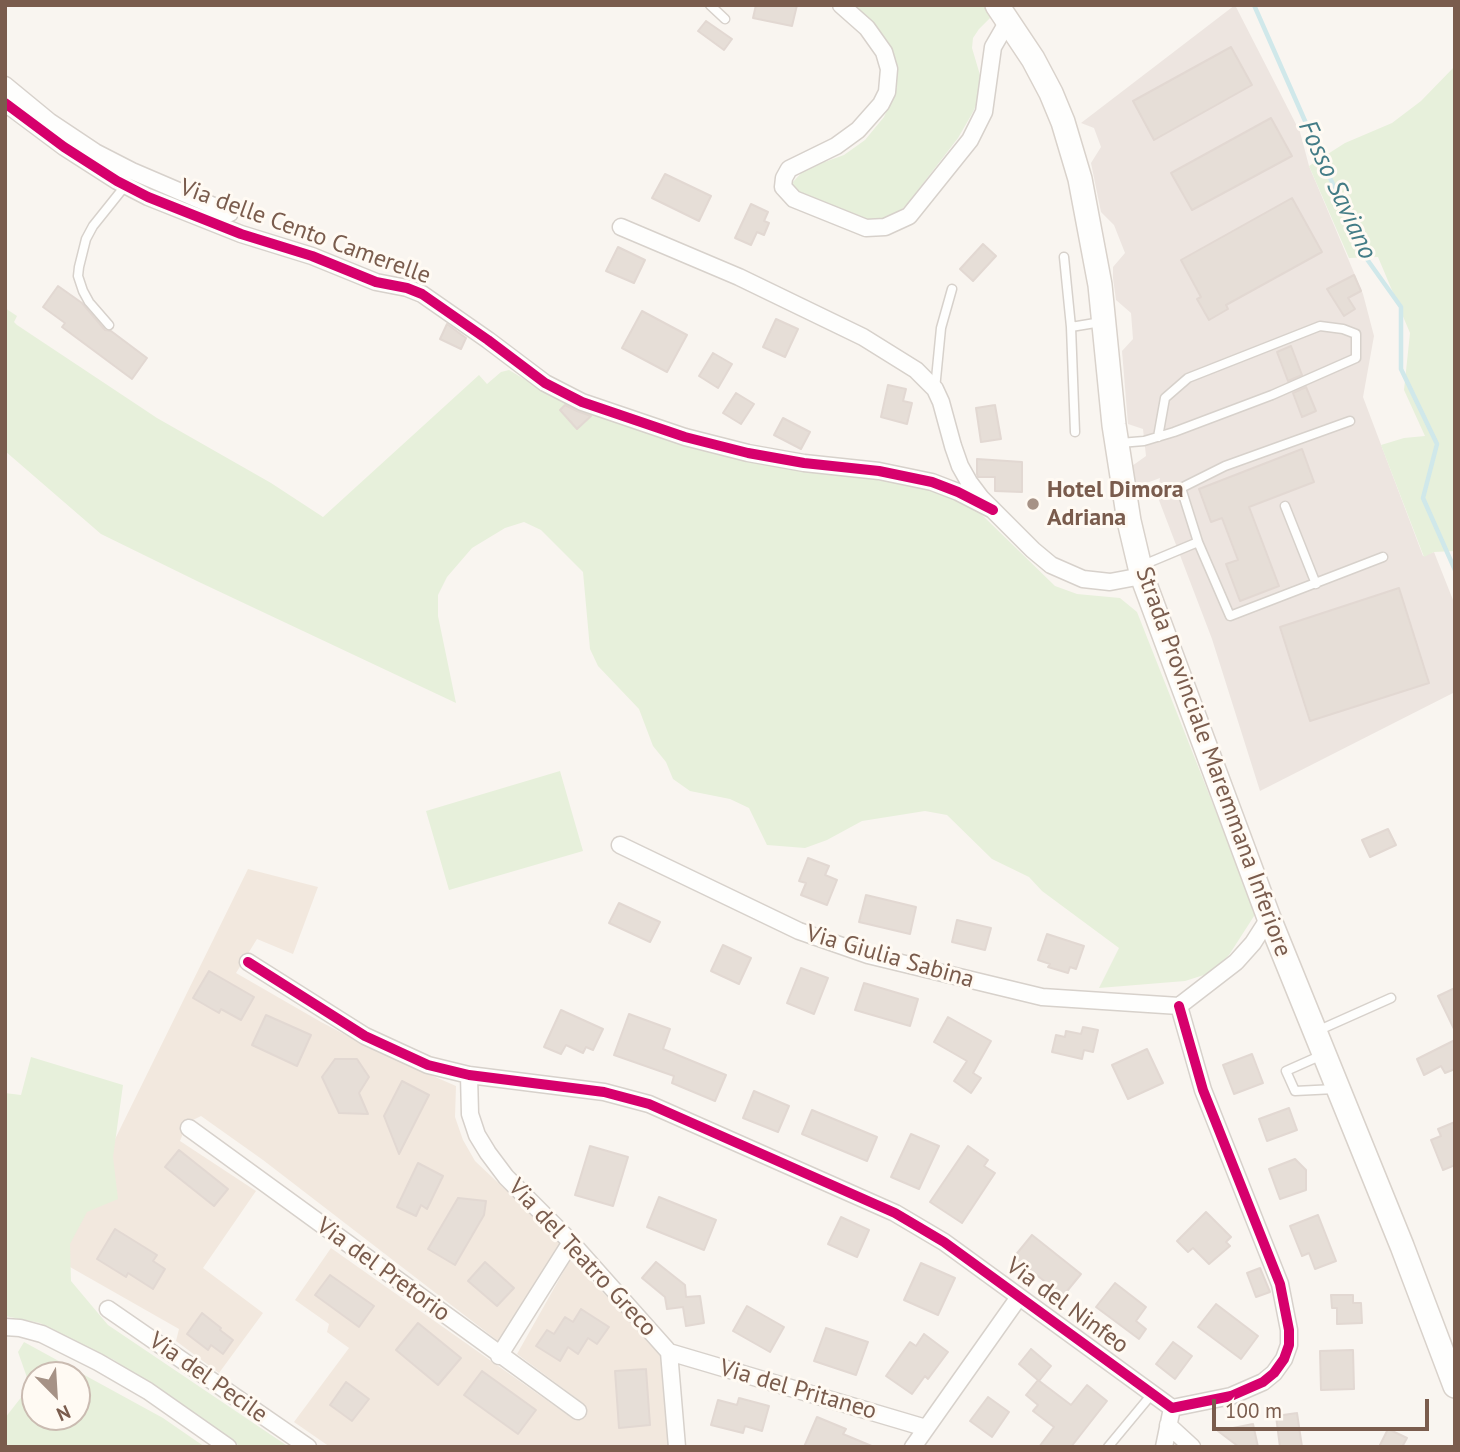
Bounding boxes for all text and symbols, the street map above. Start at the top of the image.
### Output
water label: Fosso Saviano [1291,116,1383,264]
street label: Via delle Cento Camerelle [176,173,434,291]
place label: Hotel Dimora Adriana [1047,476,1184,532]
marker: Hotel Dimora Adriana [1025,496,1041,512]
street label: Strada Provinciale Maremmana Inferiore [1129,563,1297,961]
street label: Via Giulia Sabina [803,919,977,995]
street label: Via del Teatro Greco [502,1173,662,1343]
street label: Via del Pretorio [311,1212,455,1328]
street label: Via del Ninfeo [1000,1252,1134,1360]
street label: Via del Pecile [143,1327,273,1429]
street label: Via del Pritaneo [716,1354,880,1426]
north arrow [21,1361,91,1431]
scale bar [1215,1386,1432,1430]
text: 100 m [1225,1397,1282,1424]
text: N [53,1400,74,1427]

